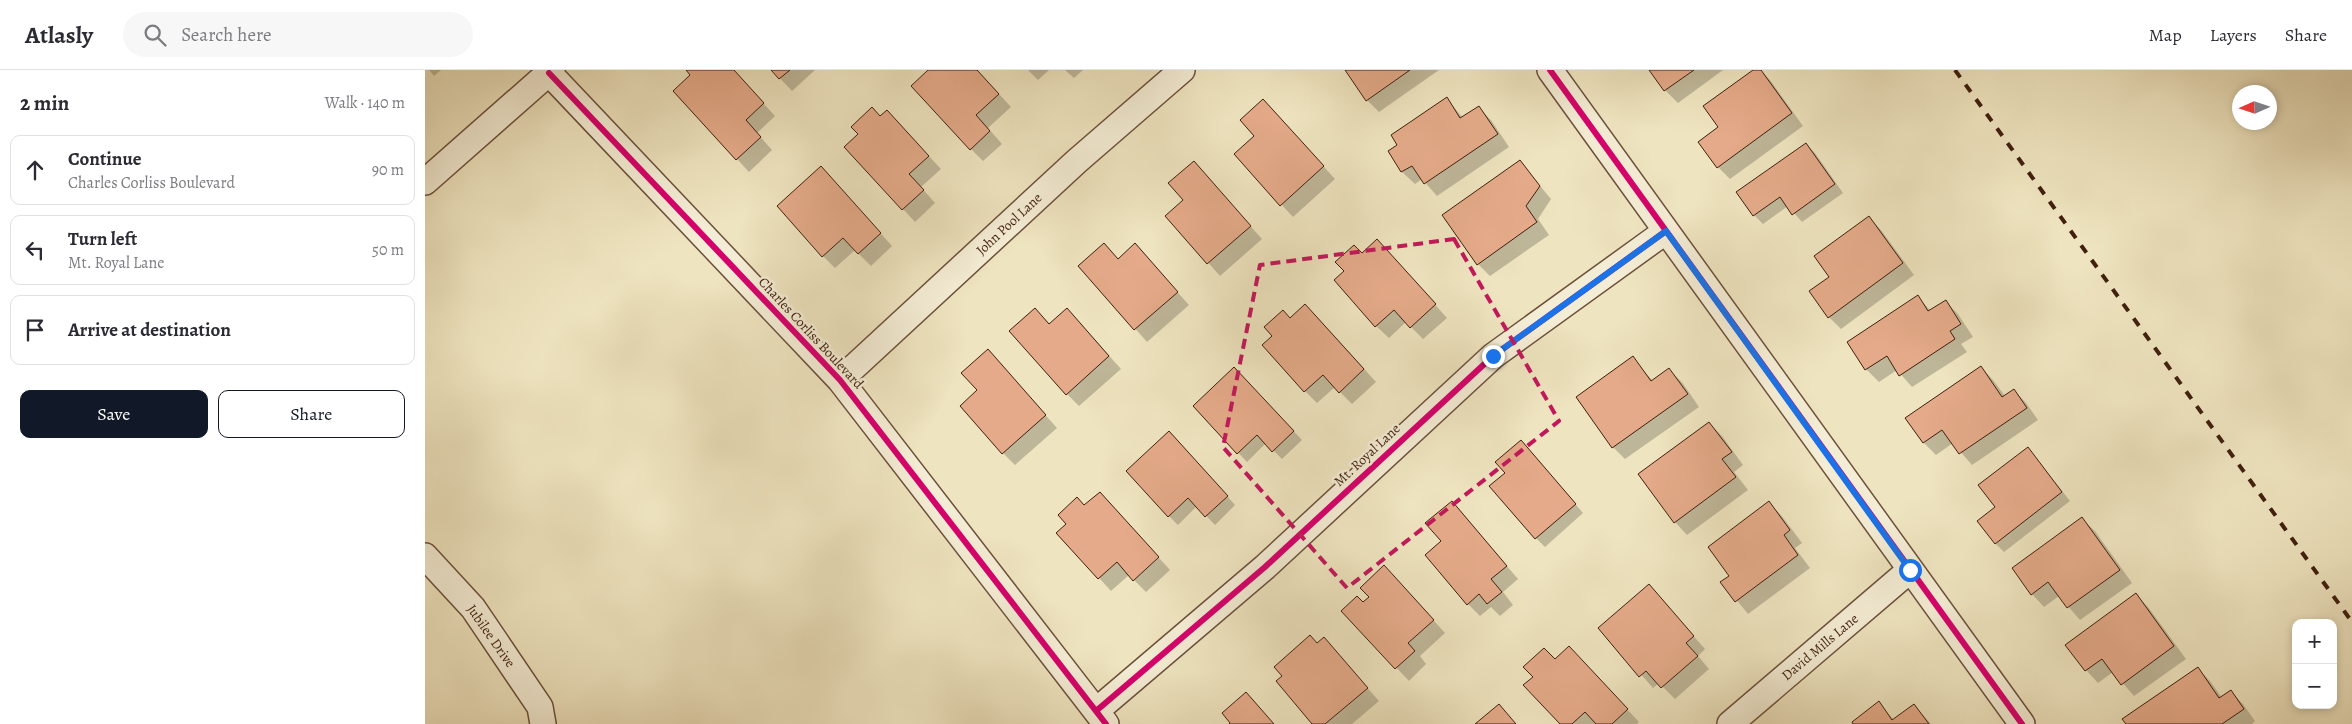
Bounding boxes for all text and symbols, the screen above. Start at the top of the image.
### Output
search box [123,12,473,57]
text: Atlasly [25,19,93,51]
icon: search [141,21,169,49]
text: Search here [181,22,272,48]
text: Map [2149,23,2182,47]
text: Layers [2210,23,2257,47]
text: Share [2285,23,2327,47]
north arrow [2232,85,2277,130]
text: 2 min [20,89,69,117]
text: Walk · 140 m [325,92,405,114]
text: Continue [68,146,142,172]
icon: ahead [21,156,49,184]
text: 90 m [372,159,404,181]
text: Charles Corliss Boulevard [68,172,235,194]
street label: John Pool Lane [972,189,1046,259]
text: Turn left [68,226,137,252]
icon: left [21,236,49,264]
text: 50 m [372,239,404,261]
text: Mt. Royal Lane [68,252,164,274]
street label: Charles Corliss Boulevard [754,273,868,393]
icon: arrive [21,316,49,344]
text: Arrive at destination [68,317,231,343]
route end [1482,345,1505,368]
button: Save [20,390,208,438]
button: Share [218,390,405,438]
street label: Mt. Royal Lane [1330,419,1404,491]
route start [1899,559,1922,582]
street label: Jubilee Drive [462,601,520,671]
street label: David Mills Lane [1777,609,1863,685]
map controls [2292,619,2337,709]
button: + [2292,619,2337,664]
button: − [2292,664,2337,709]

